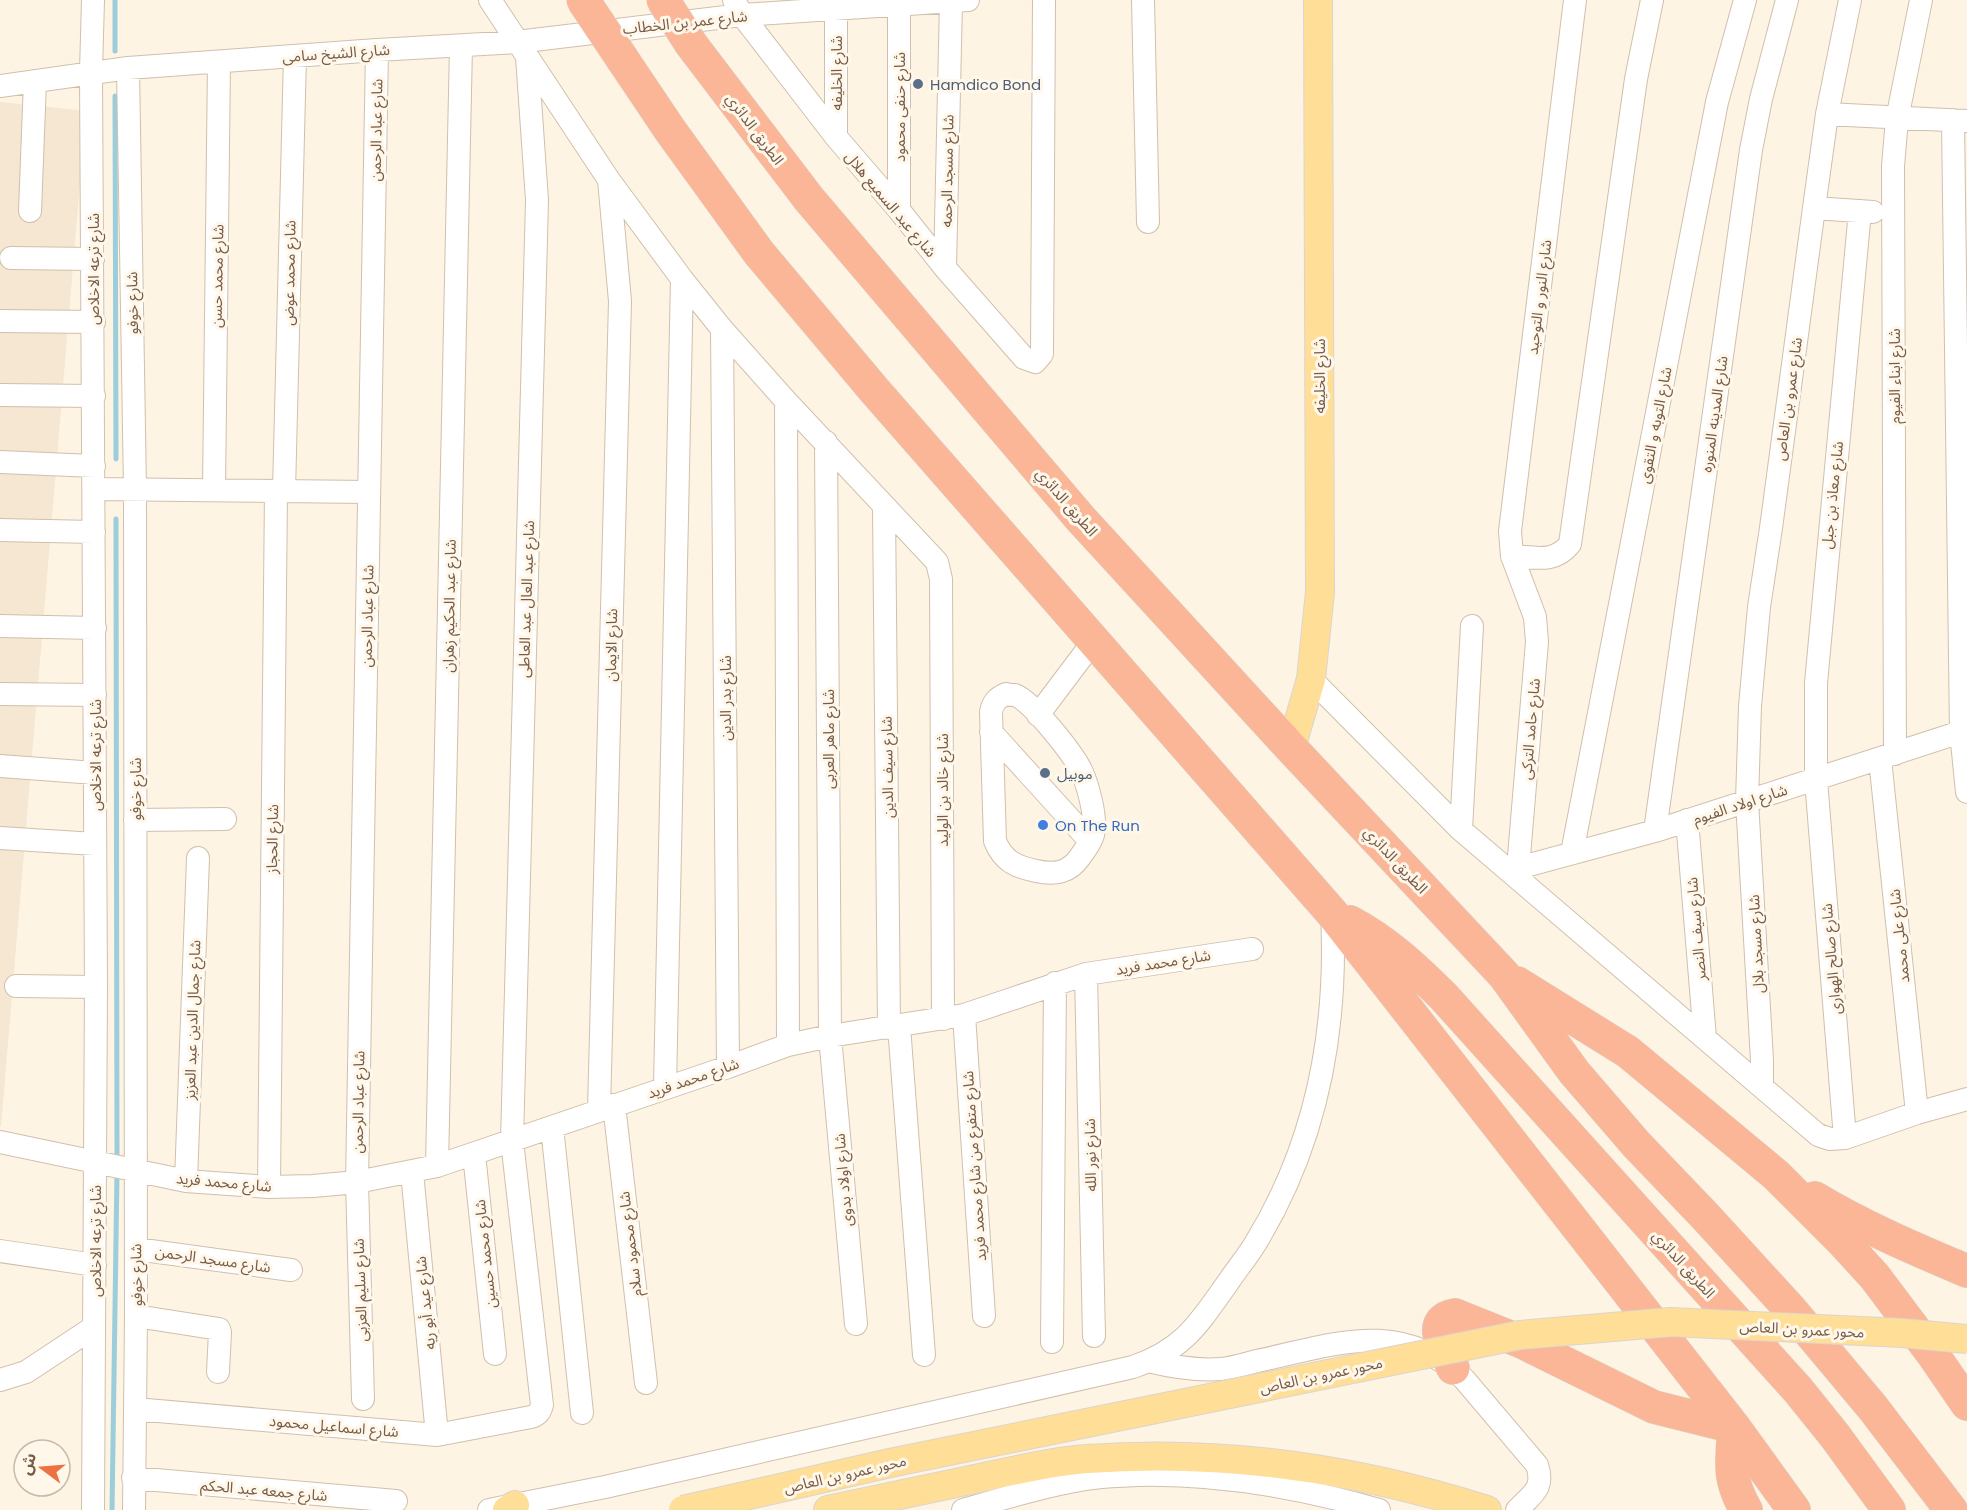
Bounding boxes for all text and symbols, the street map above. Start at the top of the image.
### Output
street label: شارع عمر بن الخطاب [622,5,749,41]
street label: شارع الخليفه [826,35,849,111]
street label: شارع الشيخ سامى [281,39,391,69]
street label: شارع حنفى محمود [889,52,912,162]
place label: Hamdico Bond [930,74,1041,95]
marker: Hamdico Bond [911,77,925,91]
street label: شارع عباد الرحمن [365,78,389,182]
street label: الطريق الدائري [720,89,789,170]
street label: شارع مسجد الرحمه [936,114,960,228]
street label: شارع عبد السميع هلال [839,147,942,263]
street label: شارع ترعه الاخلاص [83,213,106,325]
street label: شارع محمد عوض [278,220,302,326]
street label: شارع محمد حسن [206,224,230,328]
street label: شارع النور و التوحيد [1522,238,1558,356]
street label: شارع خوفو [121,271,145,335]
street label: شارع ابناء الفيوم [1884,328,1907,424]
street label: شارع عمرو بن العاص [1769,336,1809,462]
street label: شارع الخليفه [1309,338,1332,414]
street label: شارع المدينه المنوره [1695,354,1735,474]
street label: شارع التوبه و التقوى [1633,365,1679,486]
street label: شارع معاذ بن جبل [1816,440,1850,550]
street label: الطريق الدائري [1030,463,1103,542]
street label: شارع عبد العال عبد العاطى [513,520,541,678]
street label: شارع عبد الحكيم زهران [437,539,463,673]
street label: شارع عباد الرحمن [356,564,380,668]
street label: شارع الايمان [600,608,624,682]
street label: شارع بدر الدين [715,655,738,741]
street label: شارع حامد التركى [1515,677,1547,781]
street label: شارع ماهر العربى [818,689,841,789]
street label: شارع ترعه الاخلاص [85,699,108,811]
street label: شارع سيف الدين [876,716,900,818]
street label: شارع خالد بن الوليد [932,733,955,847]
street label: شارع خوفو [125,757,148,820]
place label: موبيل [1057,763,1093,784]
marker: موبيل [1038,766,1052,780]
street label: شارع اولاد الفيوم [1690,779,1791,831]
street label: شارع الحجاز [261,804,285,875]
place label: On The Run [1055,815,1140,836]
marker: On The Run [1036,818,1050,832]
street label: الطريق الدائري [1358,822,1433,899]
street label: شارع سيف النصر [1681,876,1713,983]
street label: شارع على محمد [1884,888,1916,984]
street label: شارع مسجد بلال [1743,894,1771,994]
street label: شارع صالح الهوارى [1816,902,1848,1015]
street label: شارع جمال الدين عبد العزيز [179,939,207,1102]
street label: شارع محمد فريد [1114,944,1213,982]
street label: شارع عباد الرحمن [347,1050,371,1154]
street label: شارع محمد فريد [644,1052,743,1105]
street label: شارع متفرع من شارع محمد فريد [957,1070,993,1262]
street label: شارع نور الله [1079,1118,1103,1192]
street label: شارع اولاد بدوى [828,1132,860,1228]
street label: شارع محمد فريد [175,1167,273,1199]
street label: شارع ترعه الاخلاص [85,1185,108,1297]
street label: شارع محمود سلام [613,1190,649,1298]
street label: شارع محمد حسين [469,1198,503,1310]
street label: الطريق الدائري [1647,1226,1720,1303]
street label: شارع سليم العزبى [348,1238,374,1342]
street label: شارع مسجد الرحمن [153,1240,272,1280]
street label: شارع خوفو [125,1243,149,1307]
street label: شارع عيد أبو ريه [410,1255,442,1351]
street label: محور عمرو بن العاص [1739,1315,1865,1343]
street label: محور عمرو بن العاص [1258,1352,1384,1398]
street label: شارع اسماعيل محمود [268,1410,400,1444]
north arrow [12,1438,72,1498]
text: ش [14,1450,42,1478]
street label: محور عمرو بن العاص [782,1450,908,1498]
street label: شارع جمعه عبد الحكم [199,1474,329,1508]

